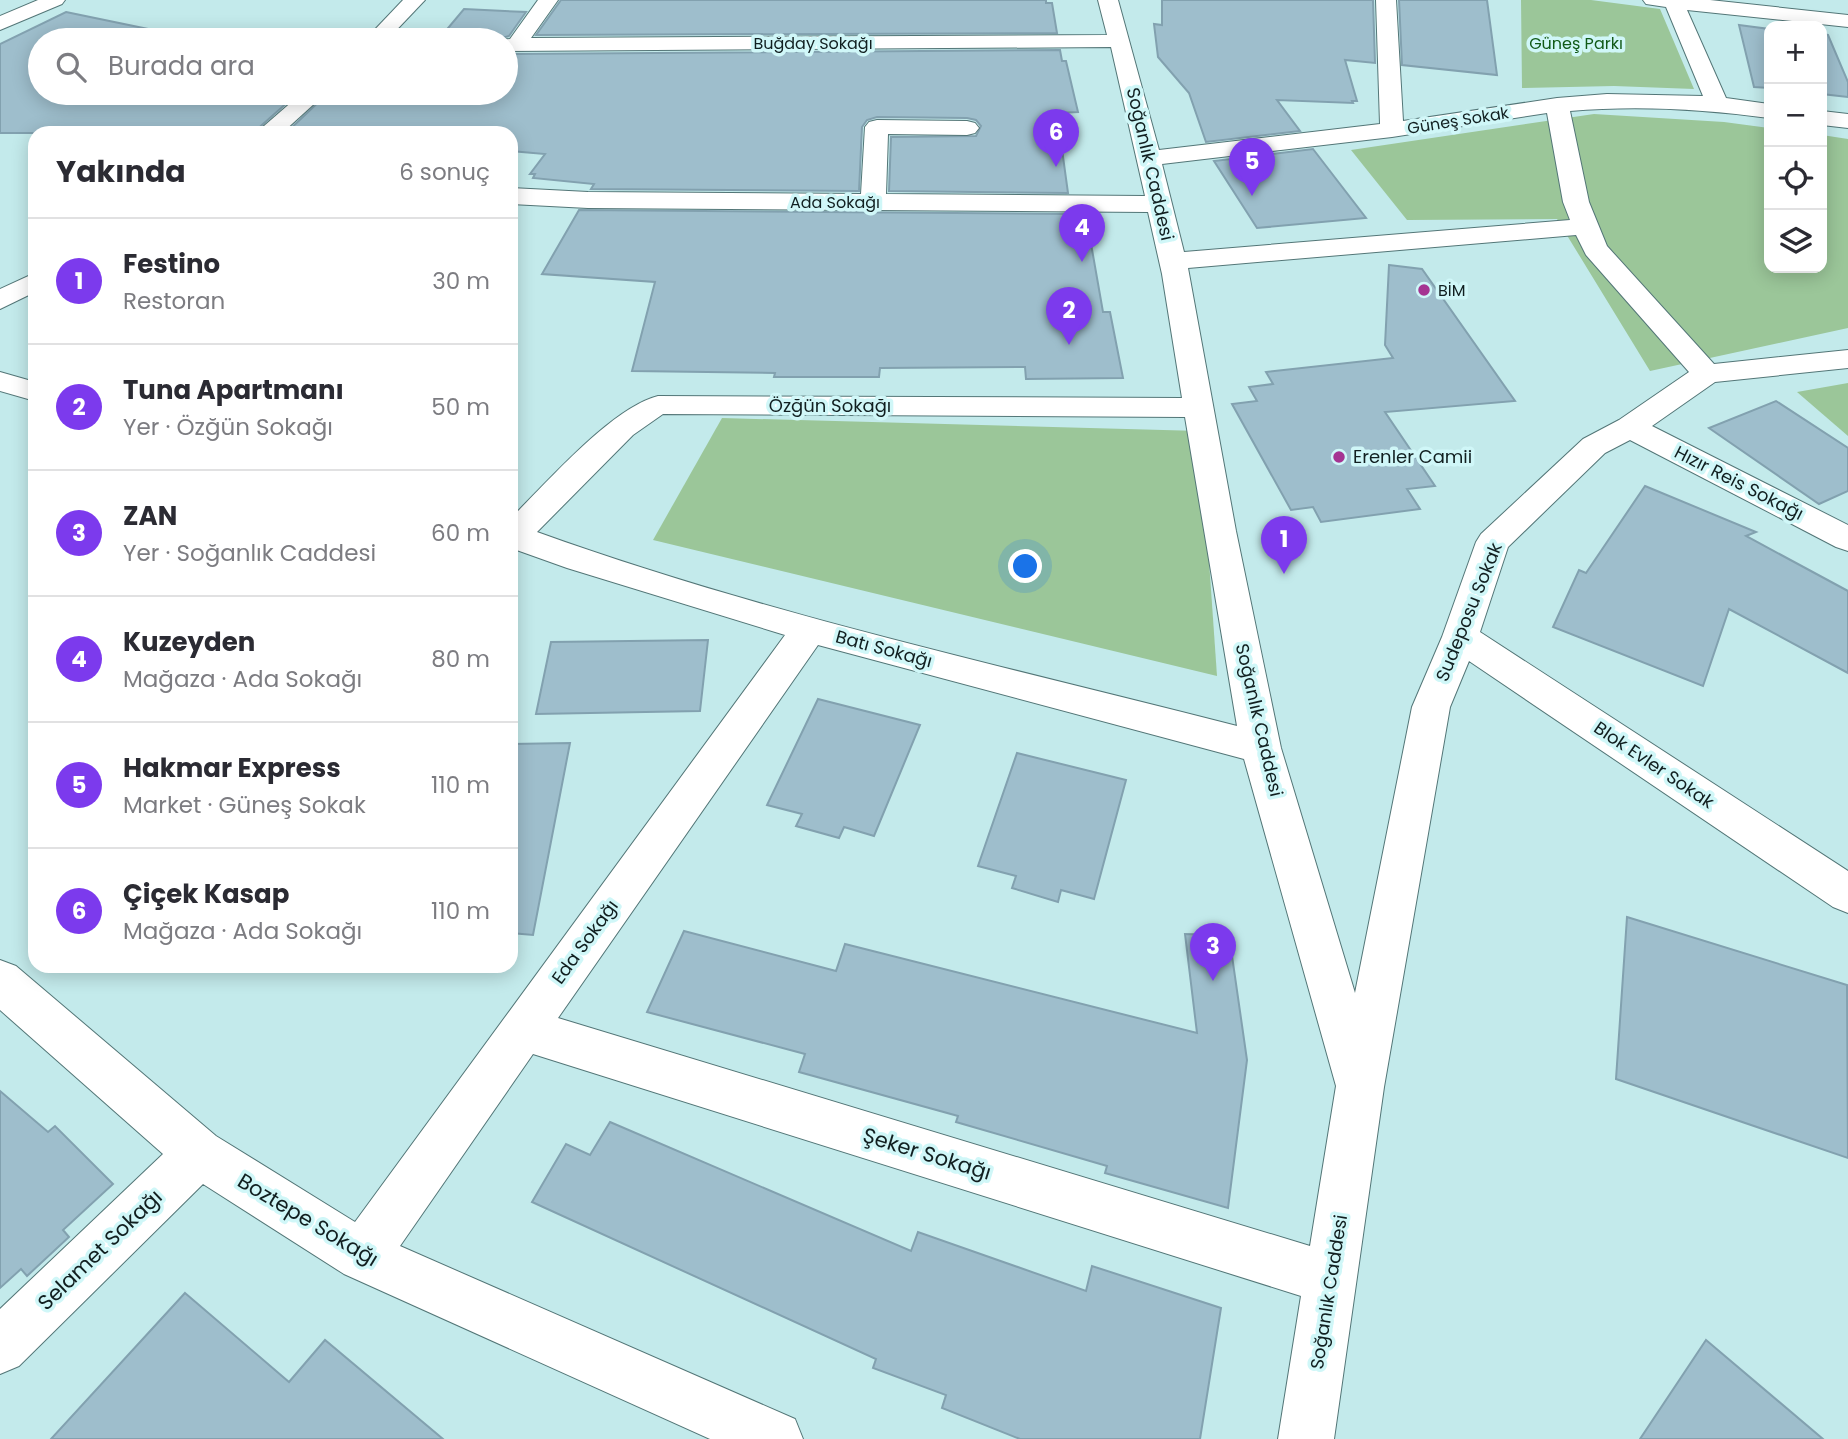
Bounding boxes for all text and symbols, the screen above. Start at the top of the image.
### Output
map controls [1764,21,1827,273]
button: + [1764,21,1827,84]
search box [28,28,518,105]
street label: Buğday Sokağı [753,32,873,55]
park label: Güneş Parkı [1529,32,1623,55]
icon: search [52,48,90,86]
text: Burada ara [108,48,255,84]
button: − [1764,84,1827,147]
street label: Soğanlık Caddesi [1121,85,1180,243]
street label: Güneş Sokak [1406,101,1511,140]
pin: 6 [1033,109,1079,167]
pin: 5 [1229,138,1275,196]
button: locate [1764,147,1827,210]
text: Yakında [56,150,186,193]
text: 6 sonuç [399,156,490,188]
street label: Ada Sokağı [790,191,880,214]
pin: 4 [1059,204,1105,262]
button: layers [1764,210,1827,273]
text: Festino [123,246,220,282]
text: 1 [75,265,83,297]
text: 30 m [432,265,490,297]
place label: BİM [1438,279,1466,302]
marker: BİM [1416,282,1432,298]
text: Restoran [123,285,225,317]
pin: 2 [1046,287,1092,345]
text: Tuna Apartmanı [123,372,344,408]
text: 2 [72,391,86,423]
text: 50 m [431,391,490,423]
street label: Özğün Sokağı [769,393,891,418]
text: Yer · Özğün Sokağı [123,411,333,443]
street label: Hızır Reis Sokağı [1670,439,1808,526]
place label: Erenler Camii [1353,444,1472,469]
marker: Erenler Camii [1331,449,1347,465]
text: ZAN [123,498,177,534]
pin: 1 [1261,516,1307,574]
text: 3 [72,517,86,549]
text: 60 m [431,517,490,549]
text: Yer · Soğanlık Caddesi [123,537,376,569]
street label: Sudeposu Sokak [1429,538,1508,685]
your location [1008,549,1042,583]
text: Kuzeyden [123,624,255,660]
street label: Batı Sokağı [833,624,935,673]
street label: Soğanlık Caddesi [1230,641,1289,799]
text: 4 [71,643,87,675]
text: 80 m [431,643,490,675]
text: Mağaza · Ada Sokağı [123,663,362,695]
street label: Blok Evler Sokak [1589,715,1720,815]
text: Hakmar Express [123,750,341,786]
text: 5 [72,769,86,801]
text: 110 m [431,769,490,801]
text: Market · Güneş Sokak [123,789,366,821]
text: Çiçek Kasap [123,876,289,912]
text: 6 [72,895,86,927]
text: 110 m [431,895,490,927]
street label: Eda Sokağı [546,895,624,989]
text: Mağaza · Ada Sokağı [123,915,362,947]
pin: 3 [1190,923,1236,981]
street label: Şeker Sokağı [859,1120,995,1187]
street label: Boztepe Sokağı [232,1166,384,1273]
street label: Selamet Sokağı [31,1183,168,1317]
street label: Soğanlık Caddesi [1304,1213,1353,1371]

